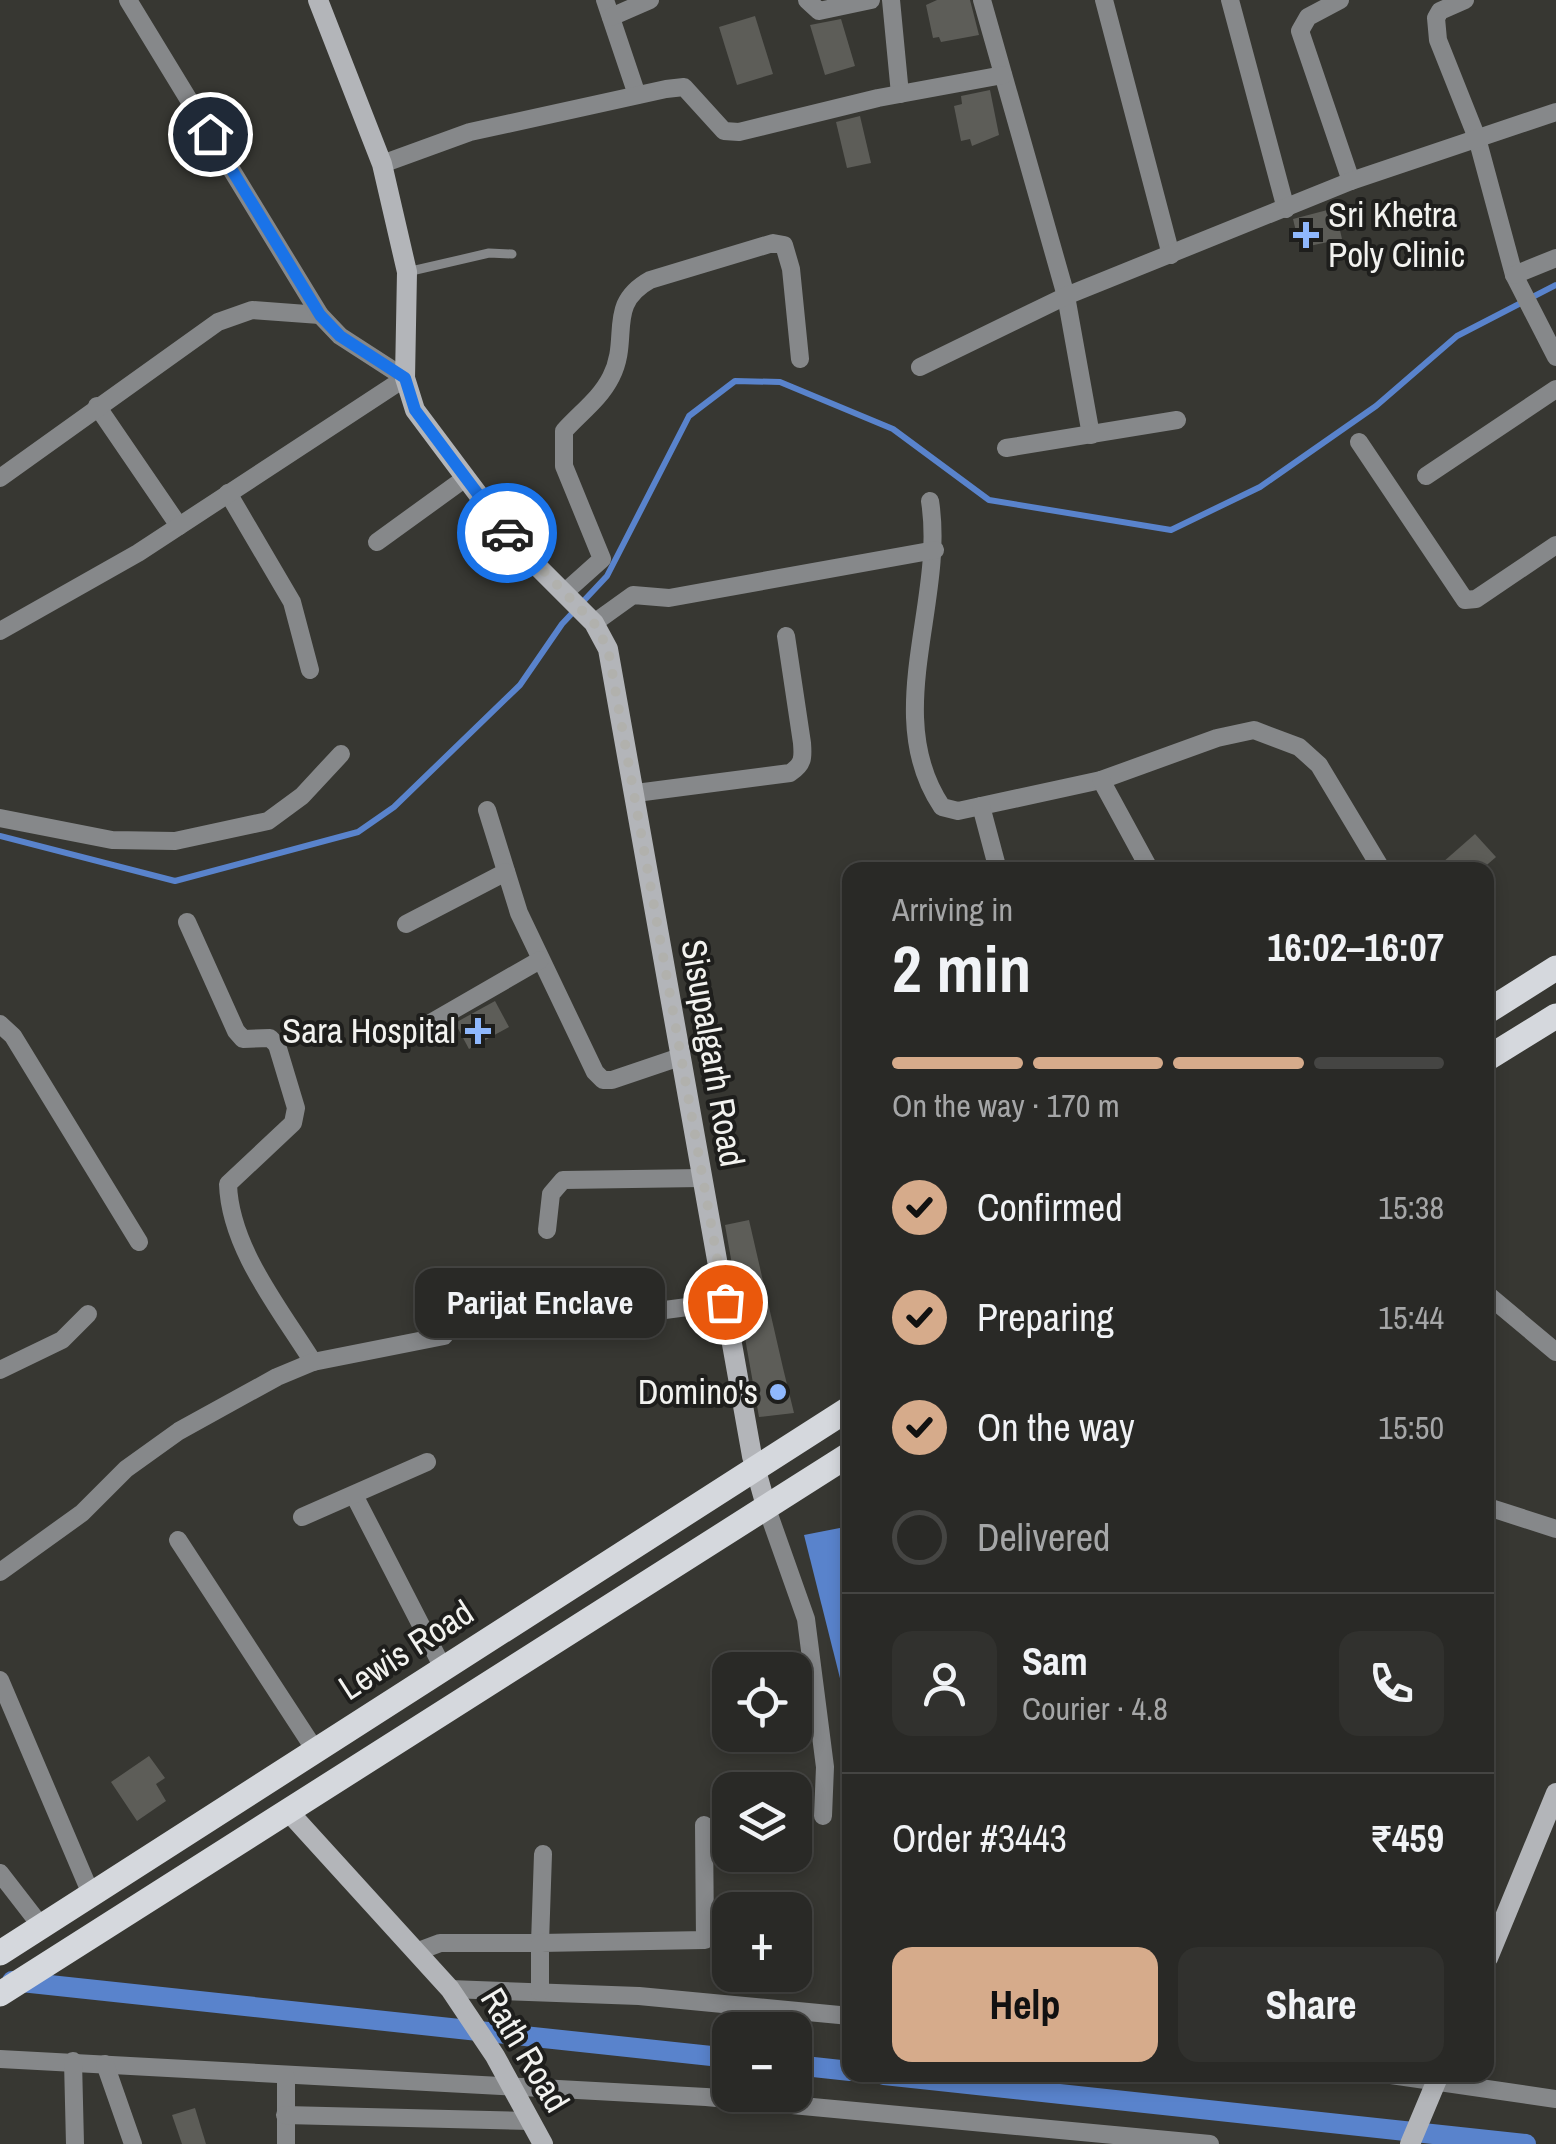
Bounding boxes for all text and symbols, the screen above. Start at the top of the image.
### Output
pin [168,92,253,177]
icon: home [183,107,238,162]
place label: Sri Khetra Poly Clinic [1328,191,1465,278]
marker: Sri Khetra Poly Clinic [1293,222,1319,248]
courier [457,483,557,583]
icon: car [480,506,535,561]
text: Arriving in [892,888,1013,931]
text: 16:02–16:07 [1267,922,1444,973]
text: 2 min [892,925,1031,1012]
street label: Sisupalgarh Road [670,936,757,1170]
place label: Sara Hospital [282,1007,456,1054]
marker: Sara Hospital [465,1018,491,1044]
text: On the way · 170 m [892,1084,1120,1127]
icon: check [892,1180,947,1235]
text: Confirmed [977,1182,1122,1233]
text: 15:38 [1378,1186,1444,1229]
pin [683,1260,768,1345]
callout: Parijat Enclave [415,1267,665,1337]
icon: bag [698,1275,753,1330]
text: Parijat Enclave [447,1281,633,1324]
icon: check [892,1290,947,1345]
text: Preparing [977,1292,1114,1343]
text: 15:44 [1378,1296,1444,1339]
place label: Domino's [638,1368,758,1415]
marker: Domino's [767,1381,789,1403]
icon: check [892,1400,947,1455]
text: On the way [977,1402,1135,1453]
text: 15:50 [1378,1406,1444,1449]
text: Delivered [977,1512,1110,1563]
street label: Lewis Road [329,1589,482,1711]
button: person [892,1631,997,1736]
button: phone [1339,1631,1444,1736]
text: Sam [1022,1636,1088,1687]
map controls [712,1652,812,2112]
button: locate [712,1652,812,1752]
text: Courier · 4.8 [1022,1687,1168,1730]
button: layers [712,1772,812,1872]
text: Order #3443 [892,1813,1067,1864]
text: ₹459 [1370,1813,1444,1864]
button: + [712,1892,812,1992]
button: Help [892,1947,1158,2062]
button: Share [1178,1947,1444,2062]
street label: Rath Road [470,1979,581,2121]
button: − [712,2012,812,2112]

